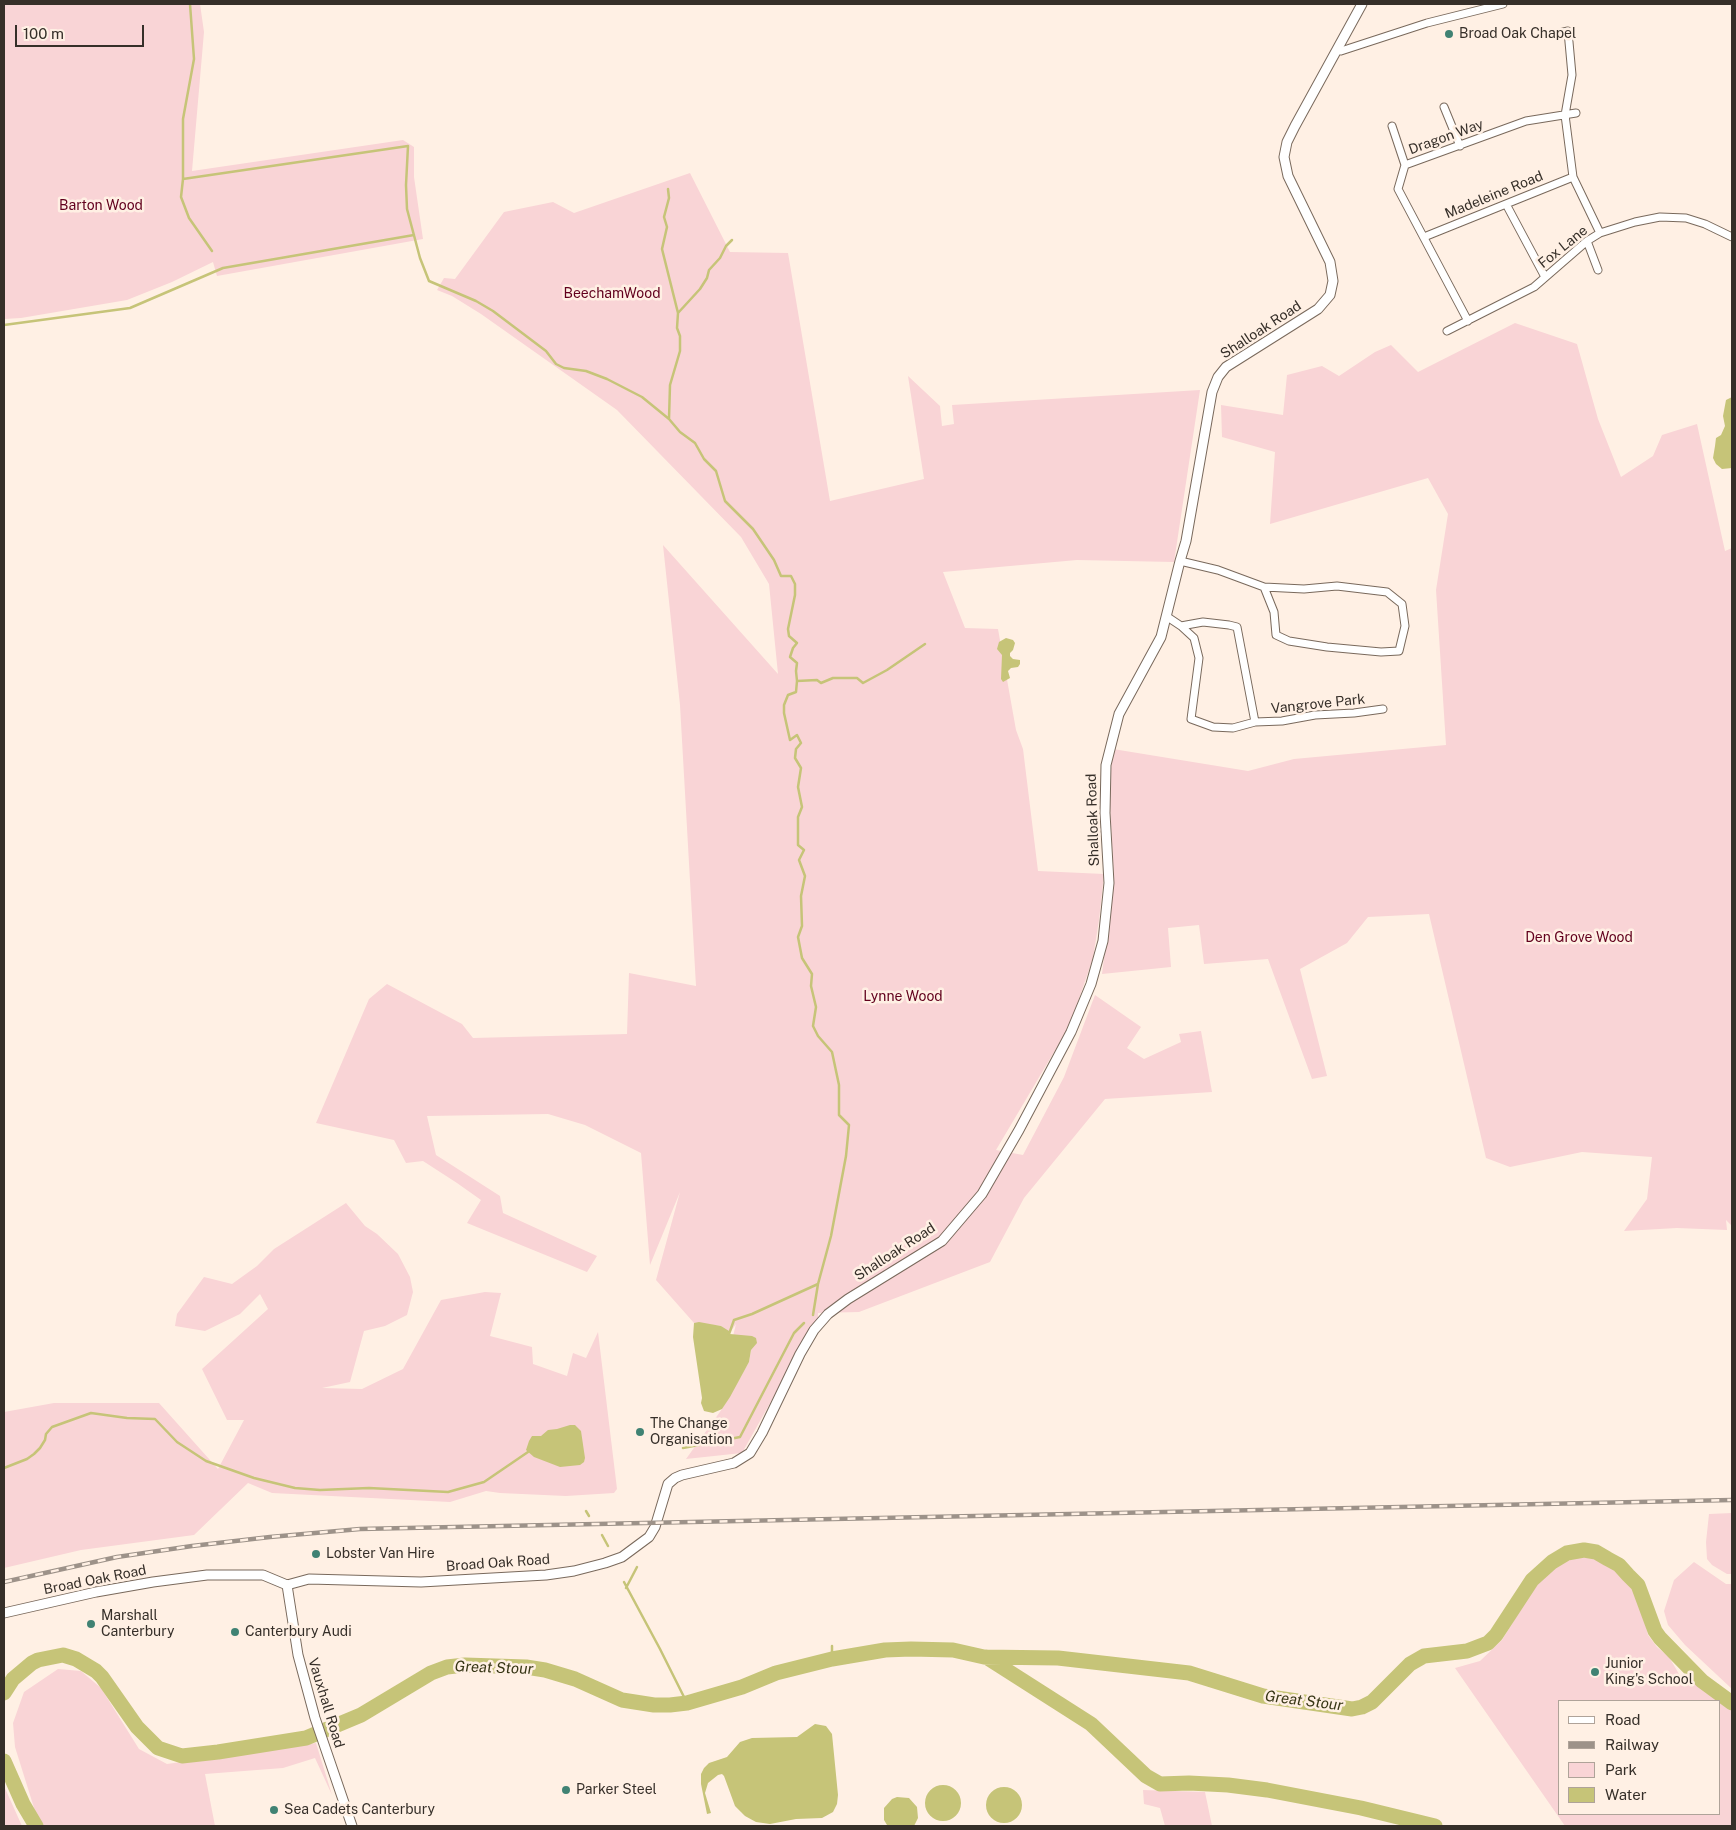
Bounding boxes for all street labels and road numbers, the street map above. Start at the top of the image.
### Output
street label: Dragon Way [1406,116,1486,158]
street label: Madeleine Road [1442,168,1546,222]
street label: Fox Lane [1535,222,1591,272]
street label: Shalloak Road [1217,298,1305,362]
street label: Vangrove Park [1270,691,1366,717]
street label: Shalloak Road [1083,773,1103,867]
street label: Shalloak Road [851,1220,939,1284]
street label: Broad Oak Road [445,1551,551,1575]
street label: Broad Oak Road [42,1562,148,1598]
street label: Vauxhall Road [304,1656,348,1750]

